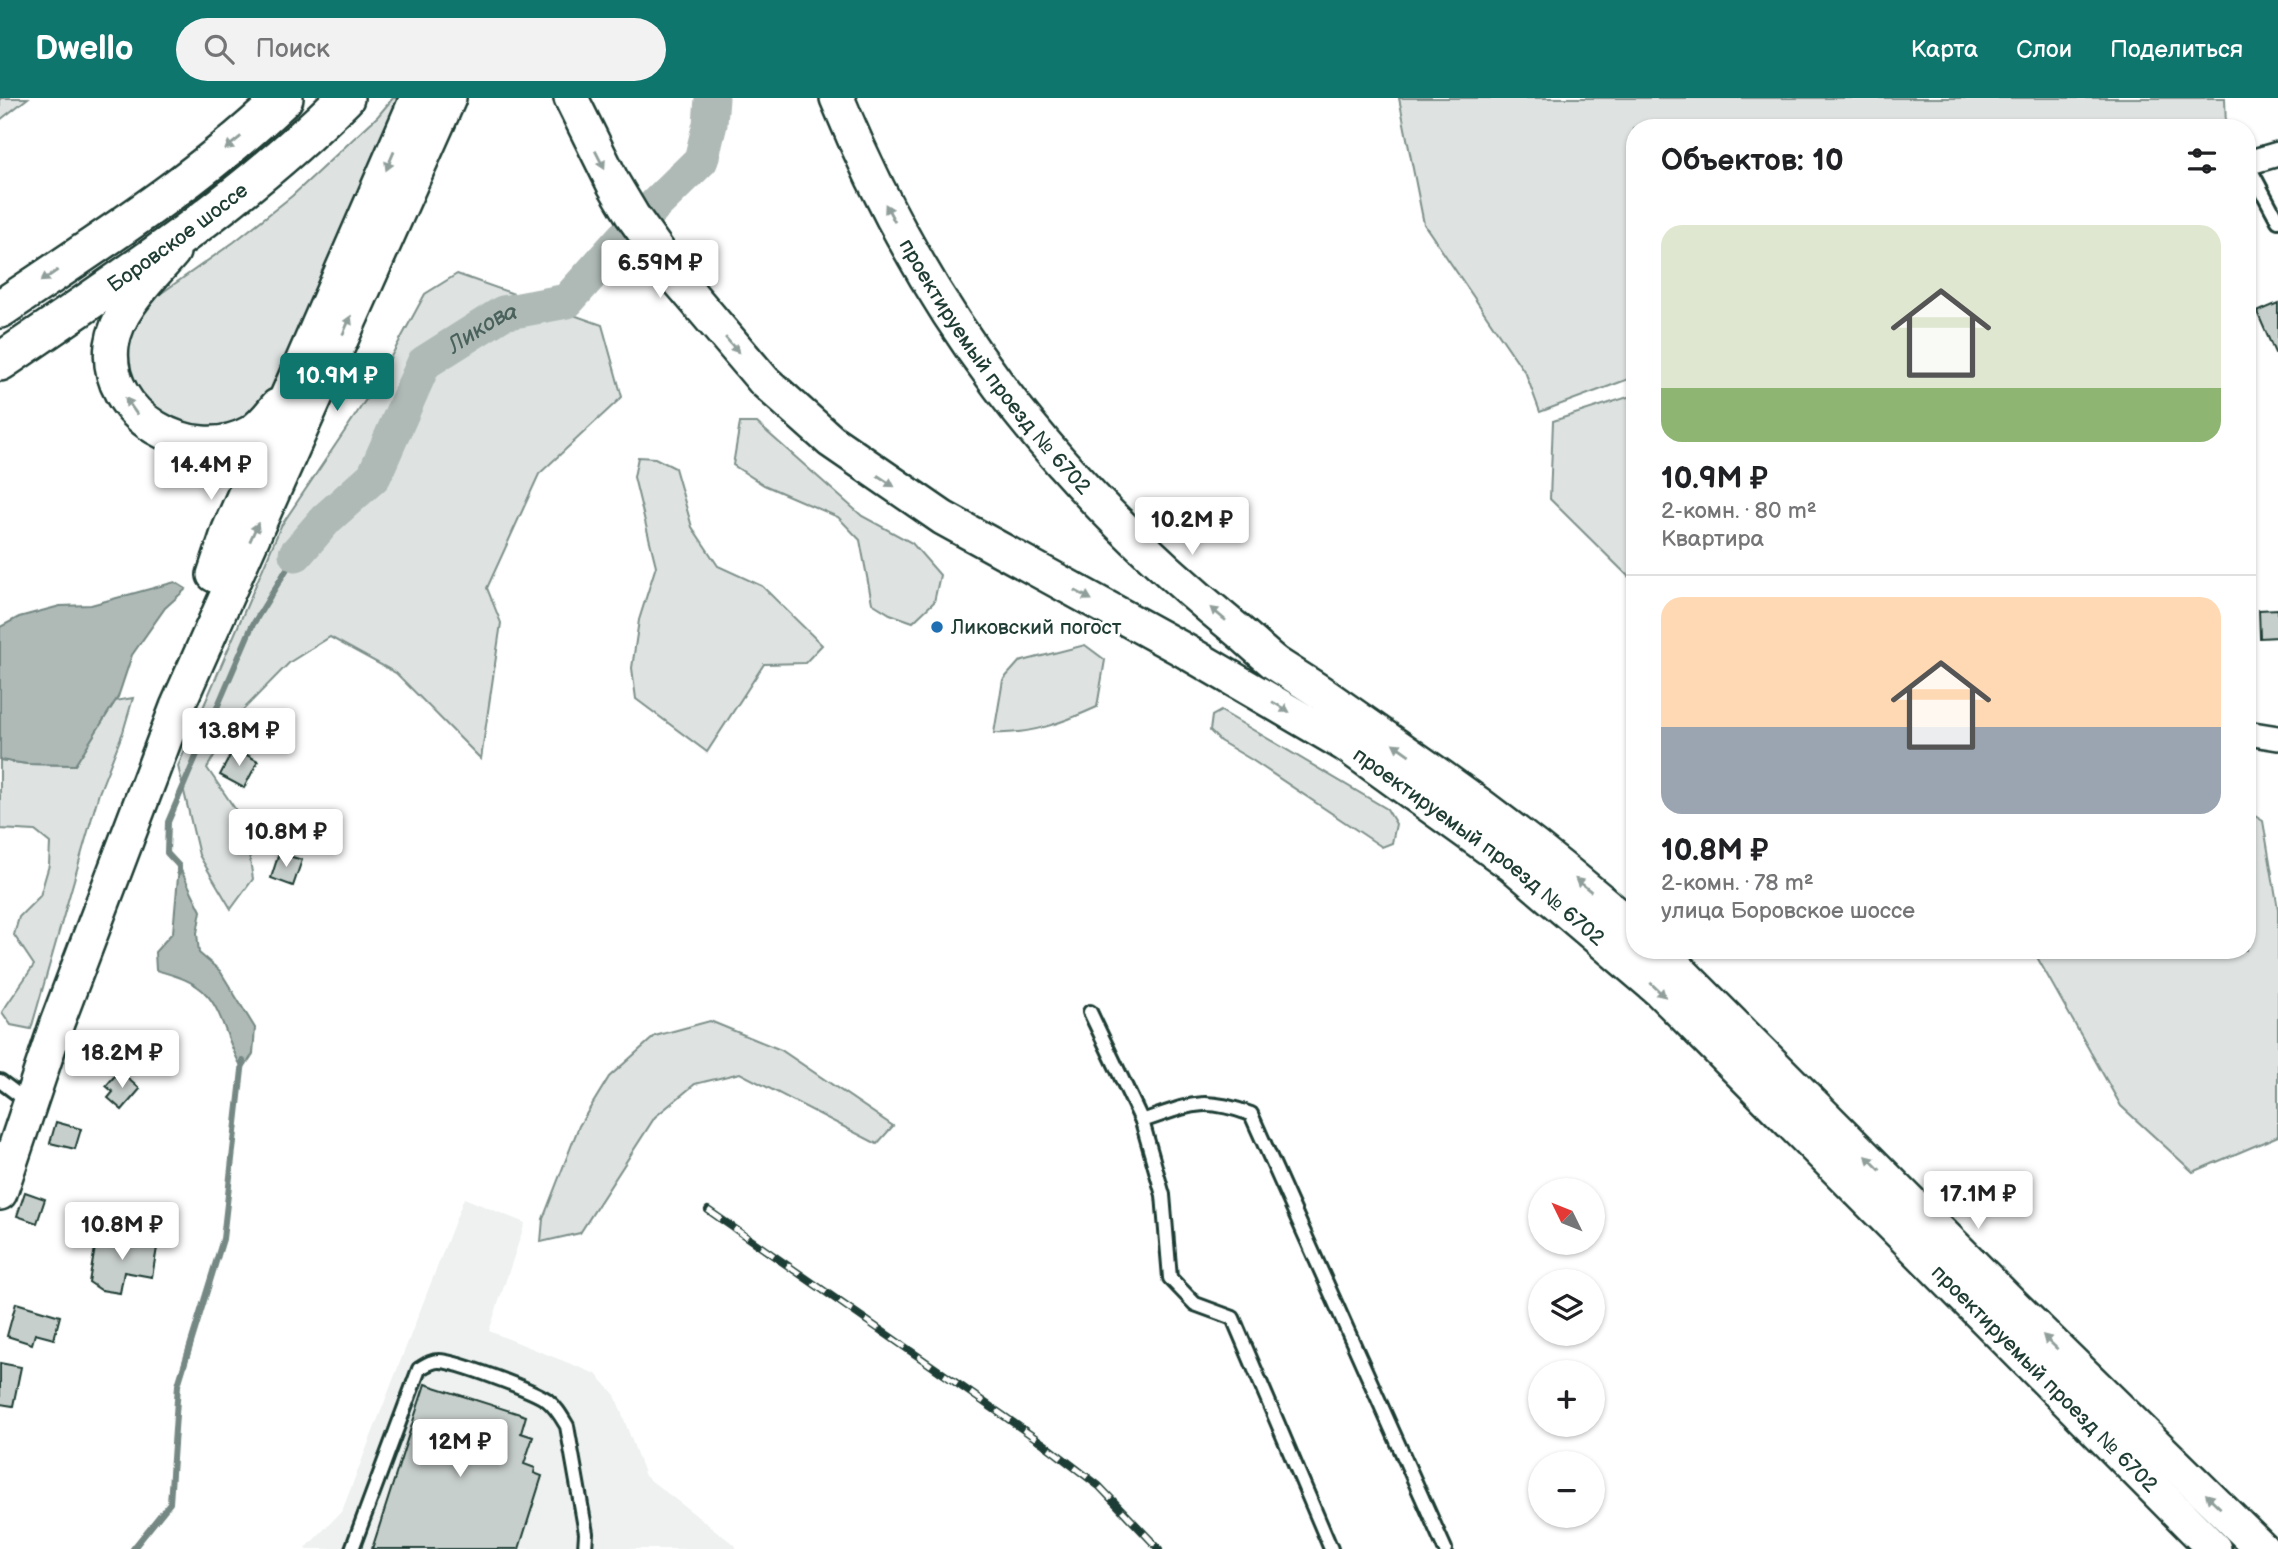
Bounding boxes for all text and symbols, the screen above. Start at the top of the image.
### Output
search box [176,18,666,81]
text: Dwello [35,29,134,69]
icon: search [200,30,238,68]
text: Поиск [256,34,330,65]
text: Карта [1911,35,1978,64]
text: Слои [2016,35,2072,64]
text: Поделиться [2110,35,2243,64]
one-way arrow [225,135,242,150]
icon: filters [2183,142,2221,180]
text: Объектов: 10 [1661,143,1844,179]
one-way arrow [384,150,395,171]
one-way arrow [595,150,606,170]
street label: Боровское шоссе [103,178,253,298]
one-way arrow [884,203,896,223]
street label: проектируемый проезд № 6702 [893,234,1096,500]
pin: 6.59M ₽ [595,240,725,300]
text: 6.59M ₽ [617,249,703,277]
one-way arrow [40,269,58,283]
icon: home [1878,270,2004,396]
water label: Ликова [441,298,520,361]
one-way arrow [342,314,353,335]
one-way arrow [724,336,739,353]
pin: 10.9M ₽ [272,354,402,413]
text: 10.9M ₽ [296,362,378,390]
one-way arrow [124,397,138,415]
pin: 14.4M ₽ [146,442,276,502]
text: 14.4M ₽ [170,451,252,479]
text: 10.9M ₽ [1661,461,1768,497]
one-way arrow [877,474,896,487]
text: 2-комн. · 80 m² [1661,497,1817,525]
pin: 10.2M ₽ [1127,498,1257,557]
text: 10.2M ₽ [1151,506,1233,534]
one-way arrow [248,522,260,542]
text: Квартира [1661,525,1764,553]
one-way arrow [1073,589,1093,601]
one-way arrow [1209,607,1226,622]
place label: Ликовский погост [950,615,1122,640]
marker: Ликовский погост [929,619,945,635]
icon: home [1878,642,2004,768]
one-way arrow [1272,700,1291,713]
pin: 13.8M ₽ [174,708,304,768]
text: 13.8M ₽ [198,717,280,745]
street label: проектируемый проезд № 6702 [1348,742,1610,952]
one-way arrow [1392,742,1410,756]
pin: 10.8M ₽ [221,810,351,869]
text: 10.8M ₽ [245,818,327,846]
text: 10.8M ₽ [1661,833,1768,869]
text: 2-комн. · 78 m² [1661,869,1814,897]
one-way arrow [1574,878,1591,893]
text: улица Боровское шоссе [1661,897,1915,925]
one-way arrow [1649,982,1667,998]
pin: 18.2M ₽ [57,1030,187,1090]
text: 18.2M ₽ [81,1039,163,1067]
one-way arrow [1864,1155,1881,1172]
pin: 17.1M ₽ [1913,1172,2043,1231]
north arrow [1528,1178,1605,1255]
map controls [1528,1178,1605,1528]
text: 17.1M ₽ [1940,1180,2016,1208]
pin: 10.8M ₽ [57,1202,187,1262]
text: 10.8M ₽ [81,1211,163,1239]
street label: проектируемый проезд № 6702 [1926,1260,2163,1498]
button: layers [1528,1269,1605,1346]
one-way arrow [2042,1333,2059,1350]
button: + [1528,1360,1605,1437]
pin: 12M ₽ [411,1420,509,1479]
text: 12M ₽ [429,1428,491,1456]
button: − [1528,1451,1605,1528]
one-way arrow [2205,1494,2222,1510]

